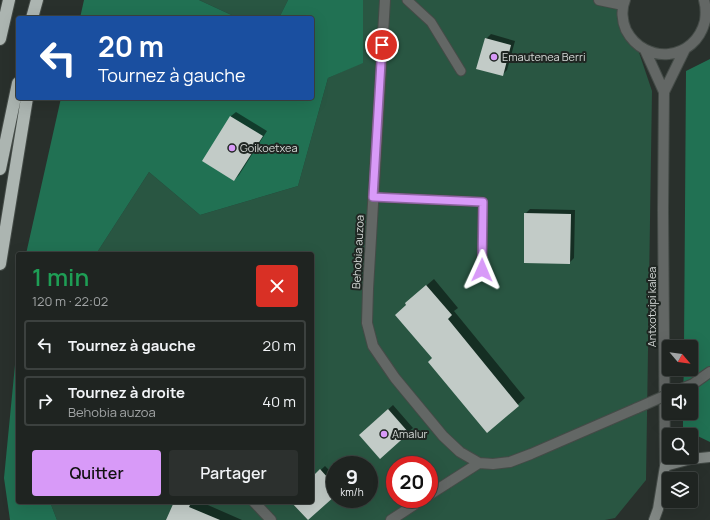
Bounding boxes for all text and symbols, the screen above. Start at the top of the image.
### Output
text: 20 m [98,27,164,65]
pin [365,28,399,62]
icon: left [32,32,84,84]
icon: arrive [371,34,393,56]
place label: Emautenea Berri [502,49,586,64]
marker: Emautenea Berri [489,52,499,62]
text: Tournez à gauche [98,63,246,87]
place label: Goikoetxea [240,140,298,155]
marker: Goikoetxea [227,143,237,153]
street label: Behobia auzoa [348,214,367,289]
position arrow [461,249,503,291]
text: 1 min [32,260,89,293]
button: close [256,265,298,307]
street label: Antxotxipi kalea [644,267,659,347]
text: 120 m · 22:02 [32,292,108,310]
icon: left [34,334,56,356]
text: Tournez à gauche [68,335,196,356]
text: 20 m [263,335,296,356]
north arrow [662,340,698,376]
map controls [662,340,698,508]
text: Tournez à droite [68,382,185,403]
button: sound [662,384,698,420]
icon: right [34,390,56,412]
text: 40 m [262,391,296,412]
text: Behobia auzoa [68,403,156,421]
place label: Amalur [392,426,428,441]
button: search [662,428,698,464]
marker: Amalur [379,429,389,439]
button: Quitter [32,450,161,496]
button: Partager [169,450,298,496]
speed limit sign: 20 [386,456,438,508]
text: 9 [346,463,358,490]
button: layers [662,472,698,508]
text: km/h [340,485,364,499]

